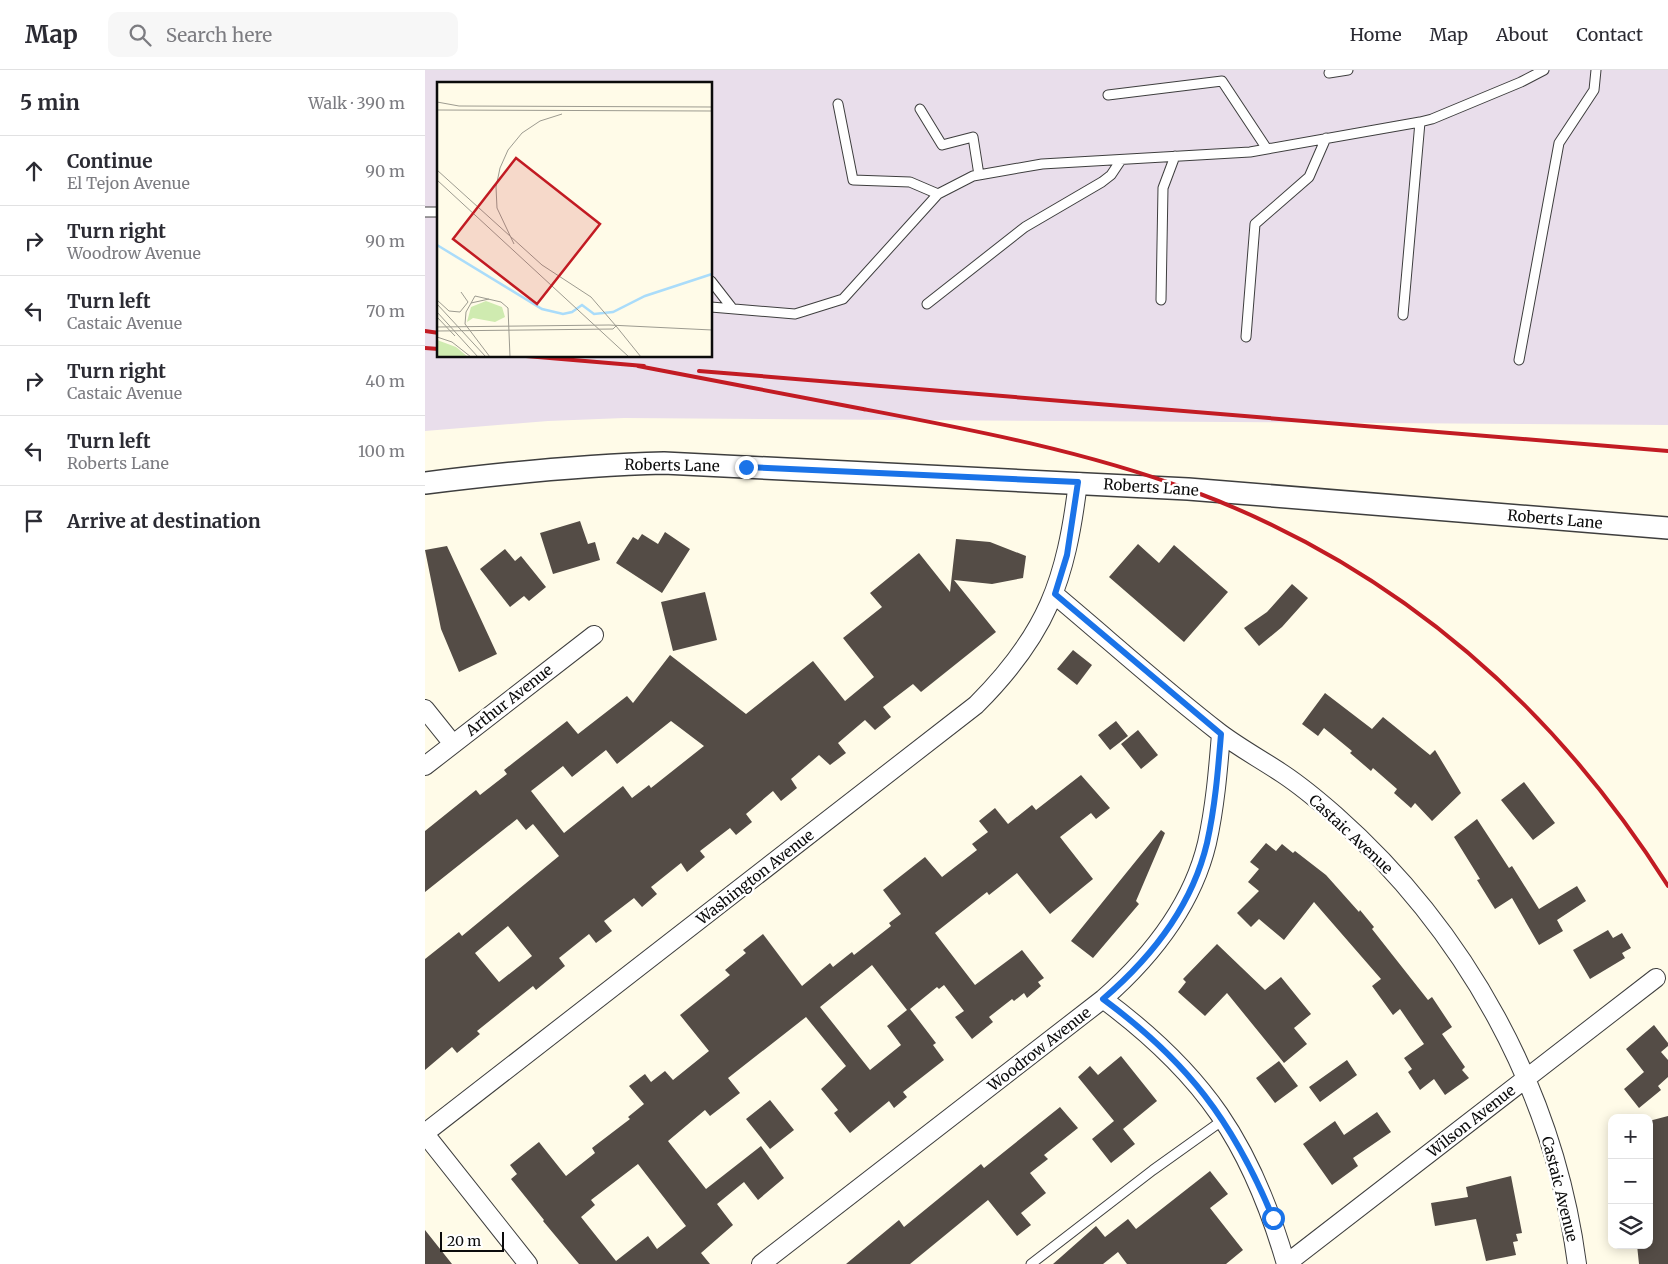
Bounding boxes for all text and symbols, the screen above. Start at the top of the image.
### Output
search box [108,12,458,57]
text: Map [25,19,78,50]
icon: search [126,21,154,49]
text: Search here [166,23,272,47]
text: Home [1350,23,1402,46]
text: Map [1430,23,1468,46]
text: About [1496,23,1548,46]
text: Contact [1576,23,1643,46]
inset map [437,82,713,358]
text: 5 min [20,89,80,116]
text: Walk · 390 m [308,93,405,113]
text: Continue [67,149,153,173]
icon: ahead [20,157,48,185]
text: 90 m [365,161,405,181]
text: El Tejon Avenue [67,173,190,193]
text: Turn right [67,219,166,243]
icon: right [20,227,48,255]
text: 90 m [365,231,405,251]
text: Woodrow Avenue [67,243,201,263]
text: Turn left [67,289,151,313]
icon: left [20,297,48,325]
text: 70 m [366,301,405,321]
text: Castaic Avenue [67,313,182,333]
text: Turn right [67,359,166,383]
icon: right [20,367,48,395]
text: 40 m [365,371,405,391]
text: Castaic Avenue [67,383,182,403]
text: Turn left [67,429,151,453]
icon: left [20,437,48,465]
text: 100 m [358,441,405,461]
text: Roberts Lane [67,453,169,473]
street label: Roberts Lane [624,455,720,475]
route end [735,456,758,479]
street label: Roberts Lane [1103,474,1199,500]
street label: Roberts Lane [1507,505,1604,533]
icon: arrive [20,507,48,535]
text: Arrive at destination [67,509,261,533]
street label: Arthur Avenue [461,660,556,740]
street label: Castaic Avenue [1305,790,1397,878]
street label: Washington Avenue [692,825,818,929]
street label: Woodrow Avenue [983,1003,1094,1096]
street label: Wilson Avenue [1422,1081,1519,1162]
map controls [1608,1114,1653,1249]
button: + [1608,1114,1653,1159]
street label: Castaic Avenue [1538,1134,1582,1244]
button: − [1608,1159,1653,1204]
button: layers [1608,1204,1653,1249]
route start [1262,1207,1285,1230]
scale bar [440,1229,504,1252]
text: 20 m [447,1232,481,1250]

